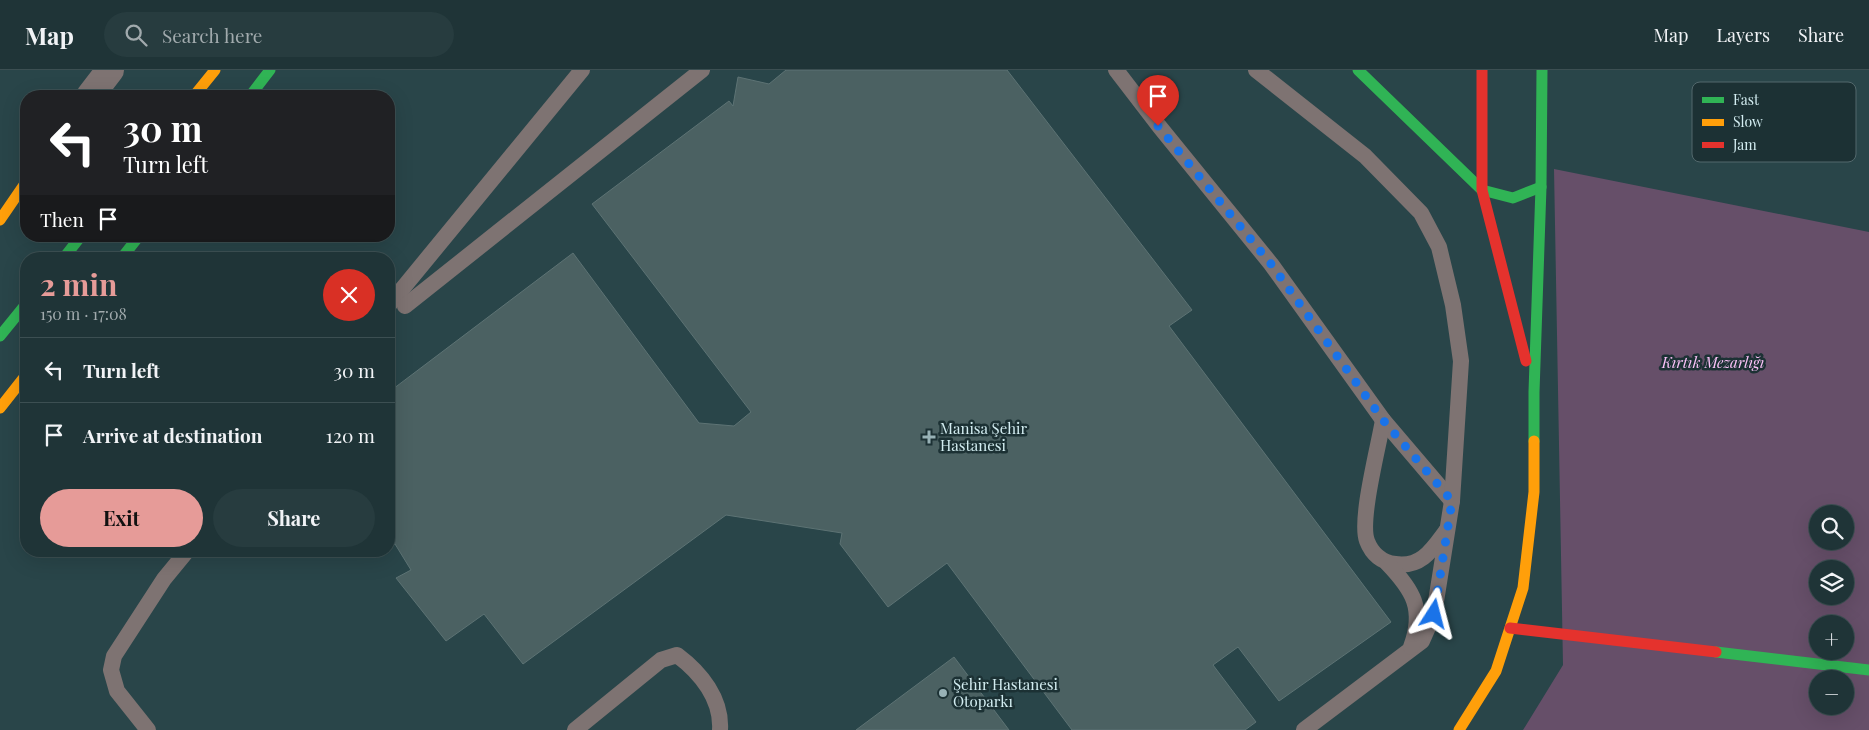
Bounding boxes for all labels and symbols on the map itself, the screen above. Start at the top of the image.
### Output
pin [1137,75,1179,126]
legend [1692,82,1856,162]
text: Fast [1733,90,1760,109]
text: Slow [1733,112,1763,131]
text: Jam [1732,135,1757,154]
park label: Kırtık Mezarlığı [1661,352,1764,372]
place label: Manisa Şehir Hastanesi [940,418,1027,455]
marker: Manisa Şehir Hastanesi [922,430,936,444]
position arrow [1407,587,1459,639]
place label: Şehir Hastanesi Otoparkı [953,674,1058,711]
marker: Şehir Hastanesi Otoparkı [937,687,949,699]

